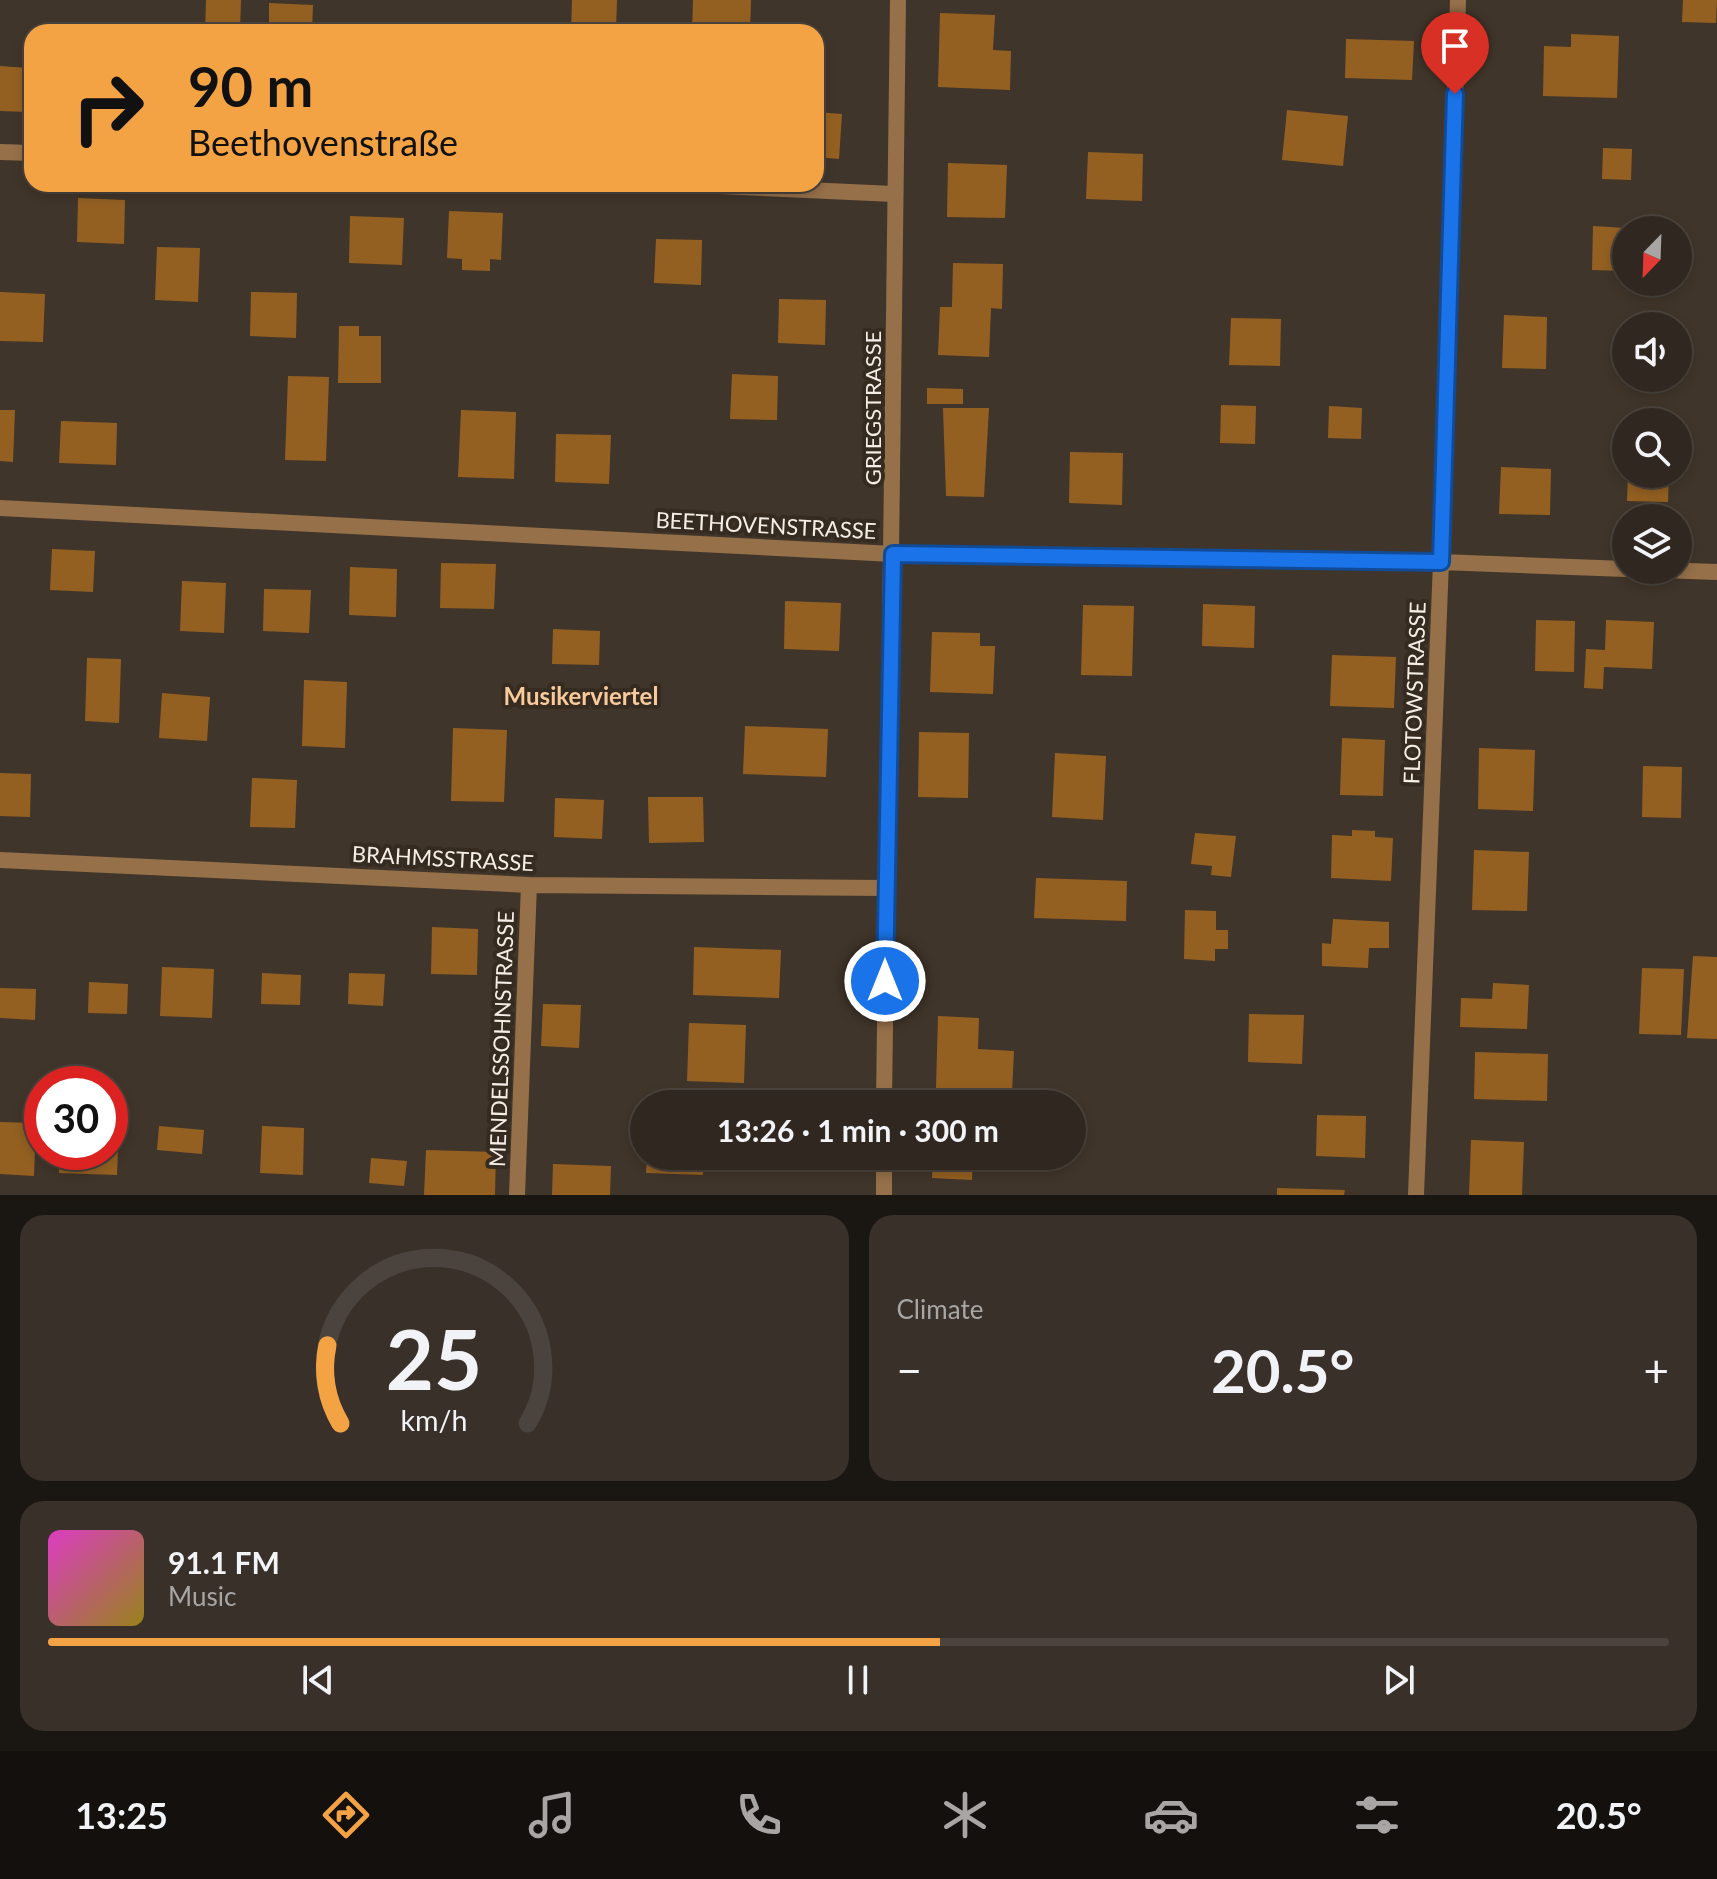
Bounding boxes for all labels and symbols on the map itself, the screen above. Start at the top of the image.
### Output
pin [1421,12,1489,94]
north arrow [1612,216,1692,296]
street label: GRIEGSTRASSE [859,331,886,485]
street label: BEETHOVENSTRASSE [655,506,877,544]
street label: FLOTOWSTRASSE [1397,601,1431,785]
district label: Musikerviertel [504,681,658,710]
street label: BRAHMSSTRASSE [351,840,535,876]
street label: MENDELSSOHNSTRASSE [483,911,519,1167]
position arrow [843,939,927,1023]
speed limit sign: 30 [24,1066,128,1170]

